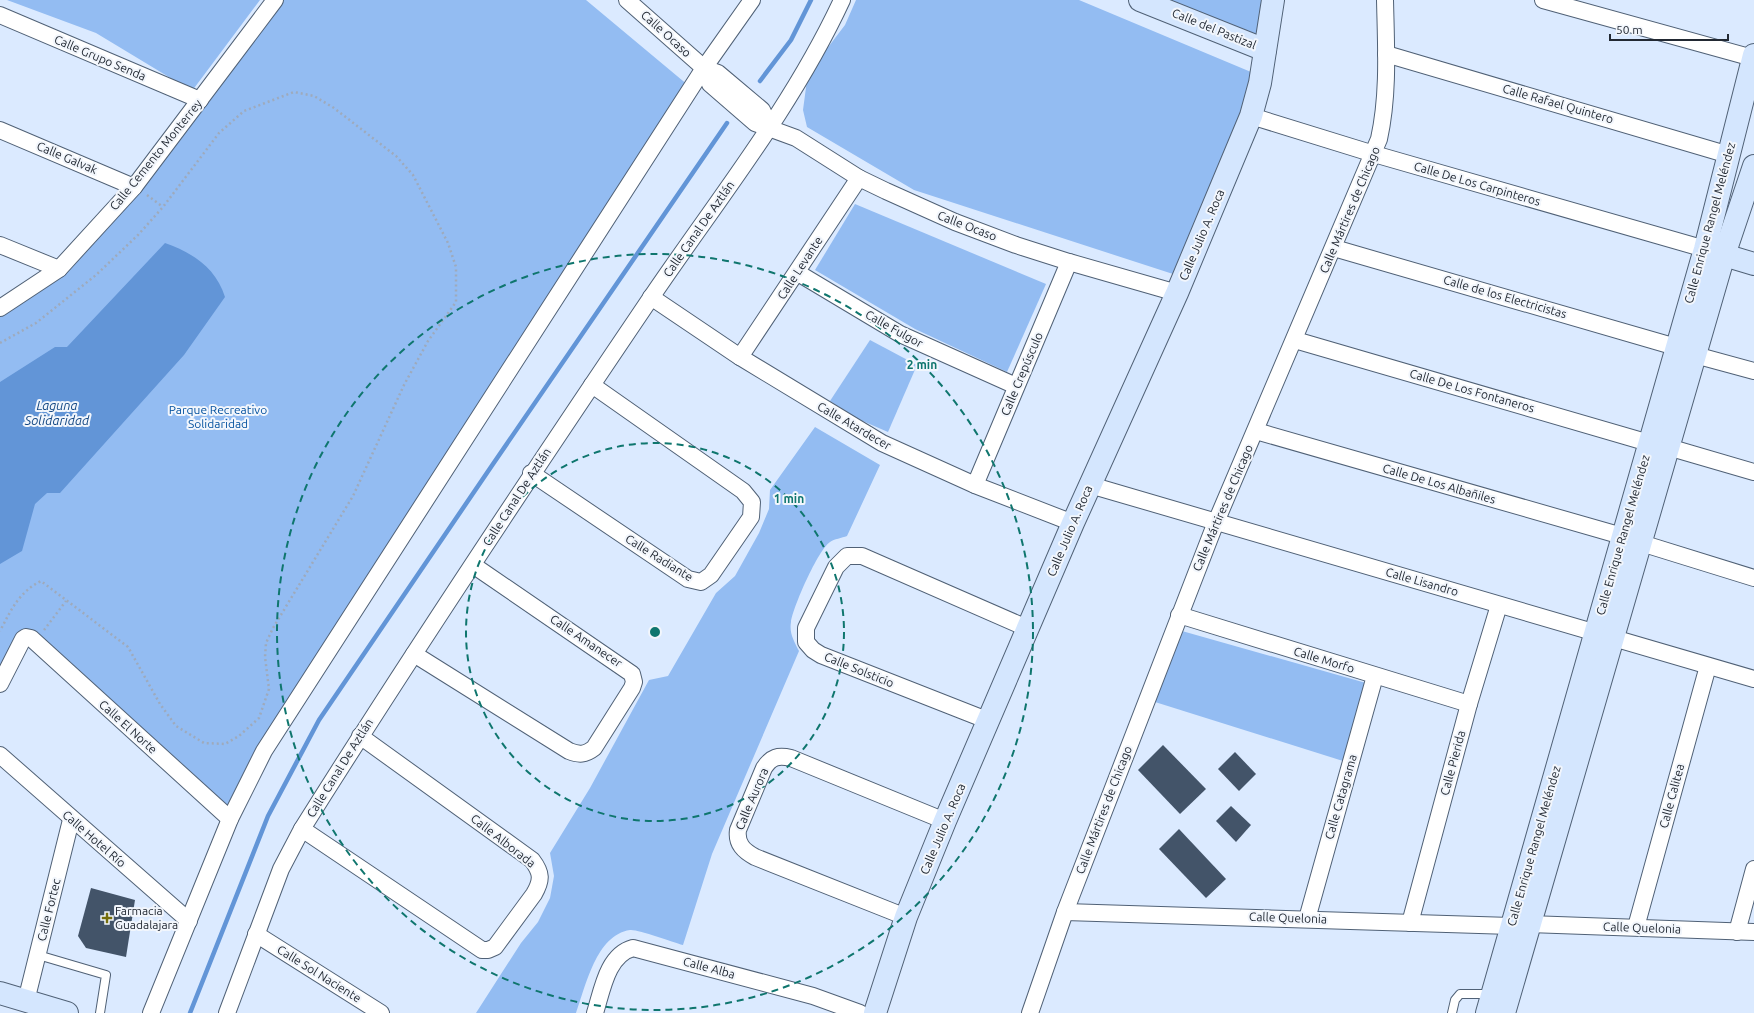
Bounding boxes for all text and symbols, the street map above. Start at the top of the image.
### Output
street label: Calle del Pastizal [1170,6,1258,51]
street label: Calle Ocaso [639,8,694,59]
scale bar [1610,16,1728,42]
text: 50 m [1616,23,1643,36]
street label: Calle Grupo Senda [52,32,148,83]
street label: Calle Rafael Quintero [1501,81,1615,126]
street label: Calle Cemento Monterrey [107,97,204,213]
street label: Calle Galvak [35,139,99,176]
street label: Calle Enrique Rangel Meléndez [1682,140,1737,305]
street label: Calle Mártires de Chicago [1317,145,1382,275]
street label: Calle De Los Carpinteros [1412,159,1542,208]
street label: Calle Canal De Aztlán [661,178,737,279]
street label: Calle Julio A. Roca [1176,187,1227,282]
street label: Calle Ocaso [936,208,999,243]
street label: Calle Levante [774,234,825,302]
street label: Calle de los Electricistas [1442,273,1568,320]
street label: Calle Fulgor [863,307,926,350]
street label: Calle Crepúsculo [998,330,1045,417]
text: 2 min [907,358,937,371]
street label: Calle De Los Fontaneros [1408,366,1536,415]
water label: Laguna Solidaridad [24,398,90,427]
street label: Calle Atardecer [815,399,894,452]
park label: Parque Recreativo Solidaridad [169,403,267,430]
street label: Calle Mártires de Chicago [1190,443,1255,573]
street label: Calle Canal De Aztlán [480,445,553,548]
street label: Calle Enrique Rangel Meléndez [1593,453,1652,617]
street label: Calle De Los Albañiles [1381,461,1497,506]
street label: Calle Julio A. Roca [1044,483,1095,578]
text: 1 min [774,492,804,505]
street label: Calle Radiante [623,532,695,584]
street label: Calle Lisandro [1384,565,1460,598]
street label: Calle Amanecer [548,612,625,670]
centre of rings [648,625,662,639]
street label: Calle Morfo [1292,644,1356,675]
street label: Calle Solsticio [822,650,896,689]
street label: Calle El Norte [97,697,160,756]
street label: Calle Canal De Aztlán [304,716,375,819]
street label: Calle Pierida [1438,729,1467,797]
street label: Calle Mártires de Chicago [1073,744,1134,876]
street label: Calle Catagrama [1322,753,1359,841]
street label: Calle Calitea [1657,762,1686,830]
street label: Calle Enrique Rangel Meléndez [1504,764,1563,928]
street label: Calle Aurora [733,766,770,832]
street label: Calle Julio A. Roca [917,781,968,876]
street label: Calle Hotel Río [60,808,128,870]
street label: Calle Alborada [469,811,538,870]
street label: Calle Fortec [34,877,63,942]
place label: Farmacia Guadalajara [115,904,178,931]
street label: Calle Quelonia [1249,910,1327,925]
marker: Farmacia Guadalajara [102,913,112,923]
street label: Calle Quelonia [1603,920,1681,935]
street label: Calle Sol Naciente [275,943,364,1005]
street label: Calle Alba [682,954,737,981]

